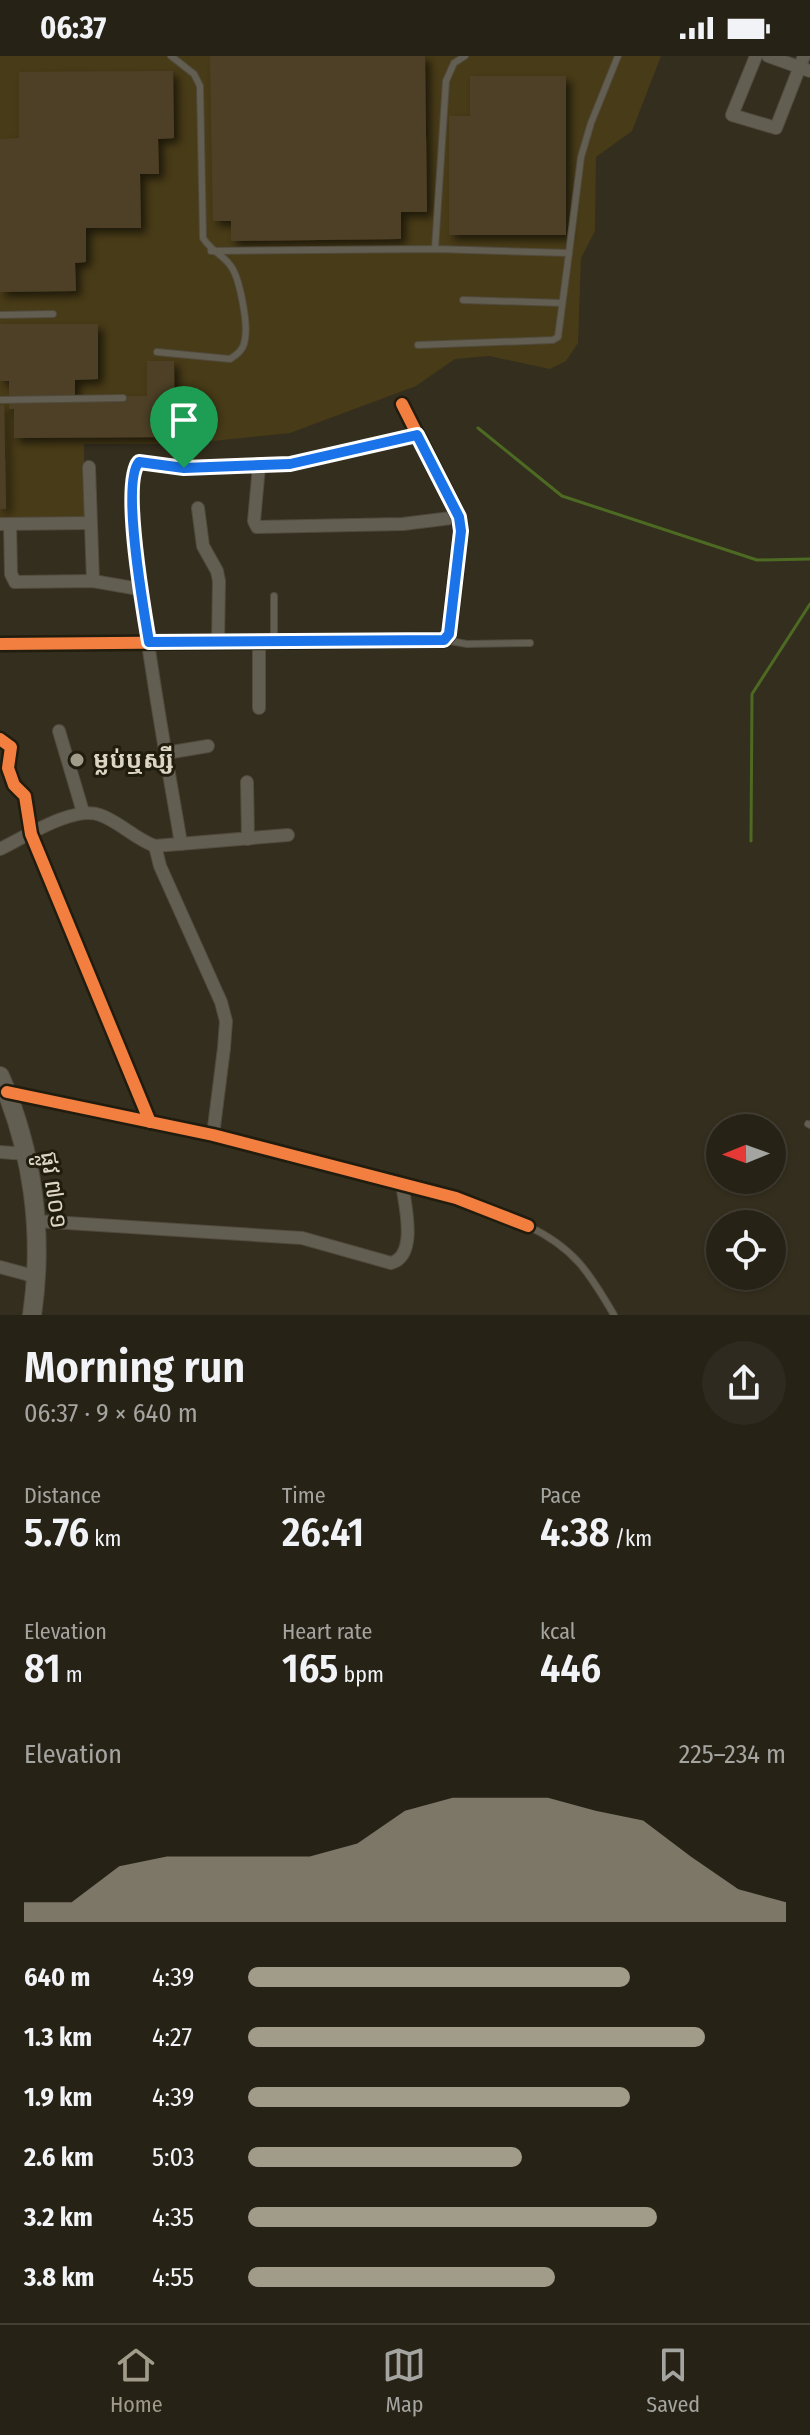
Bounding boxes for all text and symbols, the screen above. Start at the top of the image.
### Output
text: 06:37 [40,10,106,46]
pin [150,386,218,468]
icon: arrive [162,398,206,442]
place label: ម្លប់ឬស្សី [93,745,174,775]
marker: ម្លប់ឬស្សី [68,751,86,769]
north arrow [706,1114,786,1194]
map controls [706,1114,786,1290]
street label: ផ្លូវ ៧០១ [27,1149,73,1232]
button: locate [706,1210,786,1290]
text: Morning run [24,1341,245,1394]
button: share [702,1341,786,1425]
text: 06:37 · 9 × 640 m [24,1398,198,1429]
text: Distance [24,1482,101,1509]
text: Time [282,1482,326,1509]
text: Pace [540,1482,581,1509]
text: 5.76 [24,1509,89,1557]
text: 26:41 [282,1509,364,1557]
text: 4:38 [540,1509,610,1557]
text: km [89,1525,121,1552]
text: /km [610,1525,652,1552]
text: Elevation [24,1618,107,1645]
text: Heart rate [282,1618,372,1645]
text: kcal [540,1618,576,1645]
text: 81 [24,1645,61,1693]
text: 165 [282,1645,338,1693]
text: 446 [540,1645,601,1693]
text: m [61,1661,83,1688]
text: bpm [338,1661,384,1688]
text: Elevation [24,1739,122,1770]
text: 225–234 m [679,1739,786,1770]
text: 640 m [24,1962,90,1993]
text: 4:39 [152,1962,194,1993]
text: 1.3 km [24,2022,92,2053]
text: 4:27 [152,2022,192,2053]
text: 1.9 km [24,2082,92,2113]
text: 4:39 [152,2082,194,2113]
text: 2.6 km [24,2142,94,2173]
text: 5:03 [152,2142,194,2173]
text: 3.2 km [24,2202,93,2233]
text: 4:35 [152,2202,194,2233]
text: 3.8 km [24,2262,94,2293]
text: 4:55 [152,2262,194,2293]
tab: Home [110,2343,163,2418]
tab: Map [382,2343,426,2418]
tab: Saved [646,2343,700,2418]

